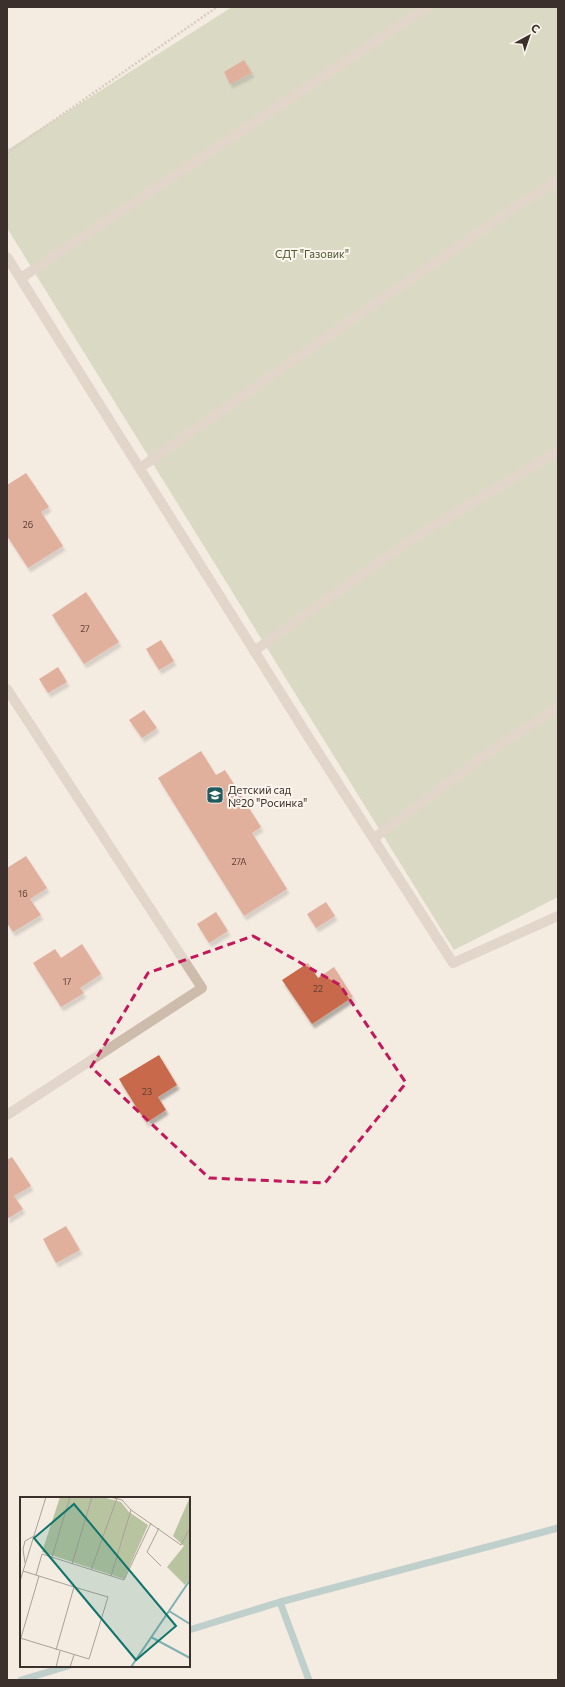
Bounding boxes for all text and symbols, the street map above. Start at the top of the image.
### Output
north arrow [509,16,549,56]
text: С [529,21,543,36]
park label: СДТ "Газовик" [275,247,349,260]
house number: 26 [23,519,33,530]
house number: 27 [80,623,90,634]
place label: Детский сад №20 "Росинка" [228,783,307,809]
school or university icon: Детский сад №20 "Росинка" [205,785,225,805]
house number: 27А [231,856,247,867]
house number: 16 [18,888,28,899]
house number: 17 [63,976,72,987]
house number: 22 [313,983,323,994]
house number: 23 [142,1086,152,1097]
inset map [20,1497,190,1667]

